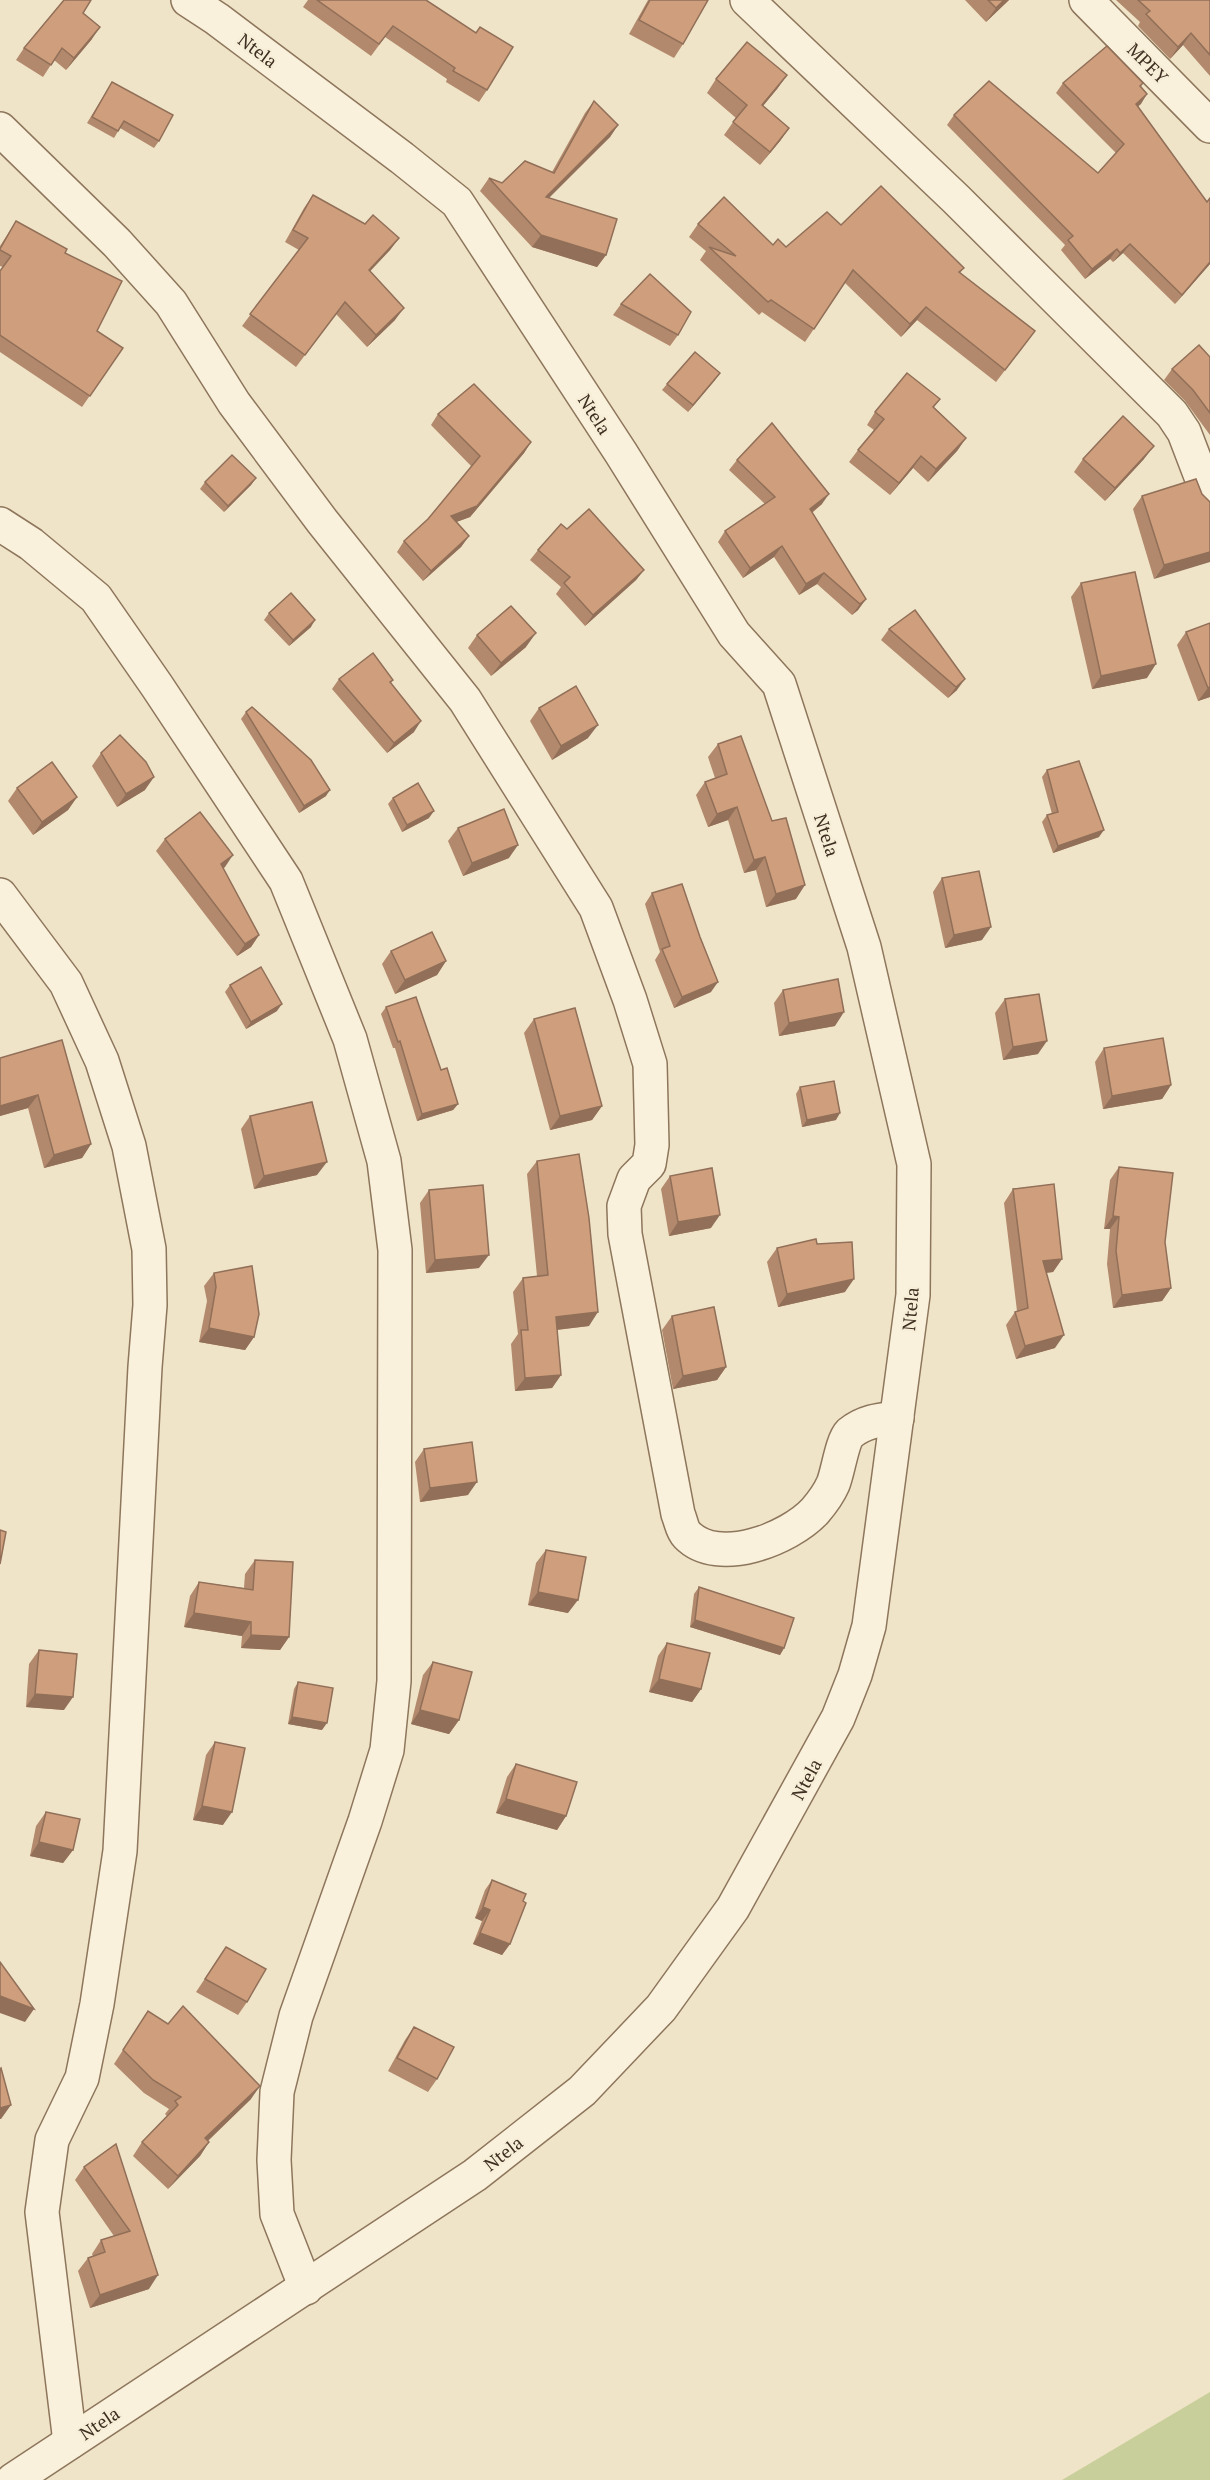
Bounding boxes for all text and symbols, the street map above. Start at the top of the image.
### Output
street label: Ntela [233,27,283,73]
street label: MPEY [1122,37,1174,89]
street label: Ntela [573,389,617,439]
street label: Ntela [809,811,845,859]
street label: Ntela [896,1286,924,1332]
street label: Ntela [785,1754,827,1804]
street label: Ntela [479,2130,527,2176]
street label: Ntela [74,2401,124,2445]

